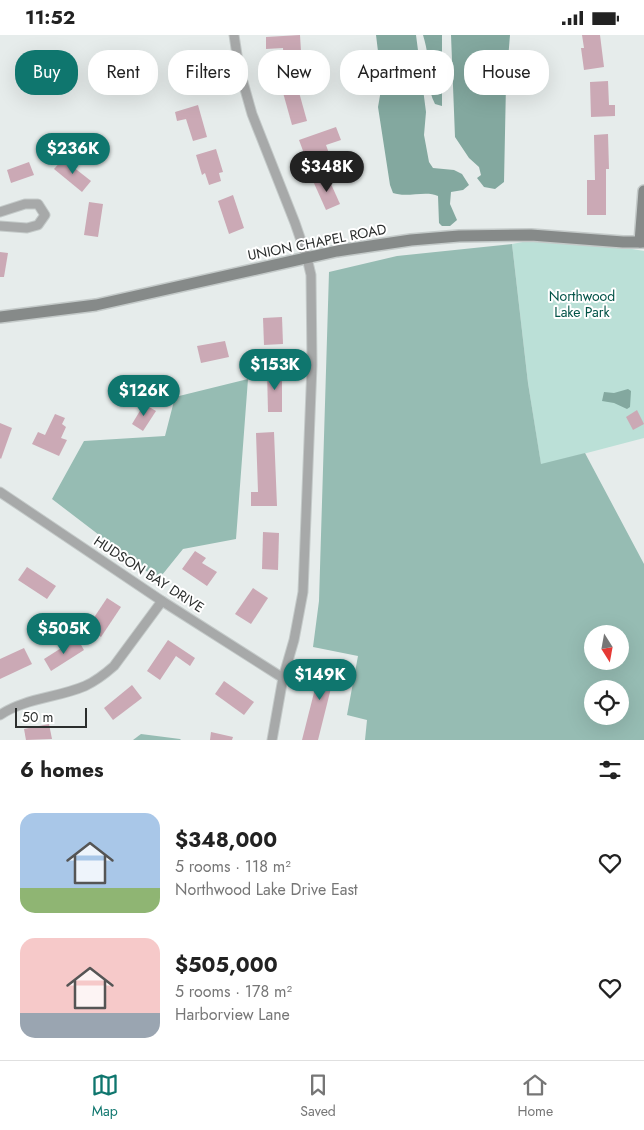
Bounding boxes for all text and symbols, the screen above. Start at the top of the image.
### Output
text: 11:52 [25,4,75,31]
chip: Buy [15,50,78,95]
chip: Rent [88,50,158,95]
chip: Filters [168,50,248,95]
chip: New [258,50,330,95]
chip: Apartment [340,50,454,95]
chip: House [464,50,549,95]
pin: $236K [38,133,108,175]
text: $236K [47,137,99,160]
pin: $348K [292,151,362,193]
text: $348K [301,155,353,178]
street label: UNION CHAPEL ROAD [246,219,388,265]
park label: Northwood Lake Park [549,286,615,322]
pin: $153K [240,349,310,391]
text: $153K [250,353,300,376]
pin: $126K [109,375,179,417]
text: $126K [119,379,169,402]
street label: HUDSON BAY DRIVE [90,531,208,617]
pin: $505K [29,613,99,655]
text: $505K [38,617,90,640]
north arrow [584,625,629,670]
map controls [584,625,629,725]
pin: $149K [285,659,355,701]
text: $149K [294,663,346,686]
button: locate [584,680,629,725]
scale bar [15,705,88,728]
text: 50 m [22,707,53,727]
text: 6 homes [20,755,104,785]
icon: filters [596,756,624,784]
text: $348,000 [175,825,277,855]
icon: home [60,833,120,893]
icon: heart [596,849,624,877]
text: 5 rooms · 118 m² [175,855,291,878]
text: Northwood Lake Drive East [175,878,358,901]
text: $505,000 [175,950,278,980]
icon: home [60,958,120,1018]
icon: heart [596,974,624,1002]
text: 5 rooms · 178 m² [175,980,292,1003]
text: Harborview Lane [175,1003,290,1026]
tab: Map [91,1071,119,1121]
tab: Saved [300,1071,336,1121]
tab: Home [517,1071,553,1121]

